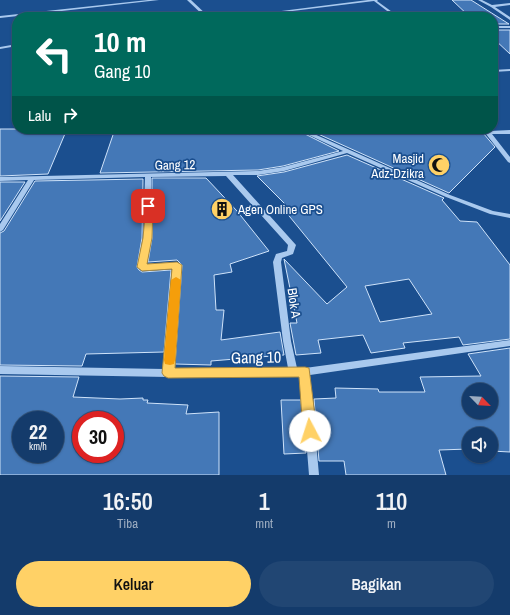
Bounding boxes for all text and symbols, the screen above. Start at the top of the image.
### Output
text: 10 m [94,23,146,61]
icon: left [28,28,80,80]
text: Gang 10 [94,59,151,84]
icon: right [59,104,81,126]
text: Lalu [28,105,51,126]
place label: Masjid Adz-Dzikra [370,150,424,182]
mosque icon: Masjid Adz-Dzikra [426,152,452,178]
street label: Gang 12 [154,156,196,174]
pin [131,189,165,223]
icon: arrive [137,195,159,217]
building icon: Agen Online GPS [209,196,235,222]
place label: Agen Online GPS [237,201,323,218]
street label: Blok A [283,287,305,320]
street label: Gang 10 [231,346,281,368]
north arrow [462,383,498,419]
map controls [462,383,498,463]
position arrow [289,410,331,452]
speed limit sign: 30 [72,411,124,463]
text: 22 [29,418,47,445]
button: sound [462,427,498,463]
text: km/h [29,440,47,453]
text: 16:50 [103,485,153,517]
text: 1 [259,485,270,517]
text: 110 [376,485,407,517]
text: Tiba [117,515,138,532]
text: mnt [255,515,273,532]
text: m [387,515,396,532]
button: Keluar [16,561,251,607]
button: Bagikan [259,561,494,607]

